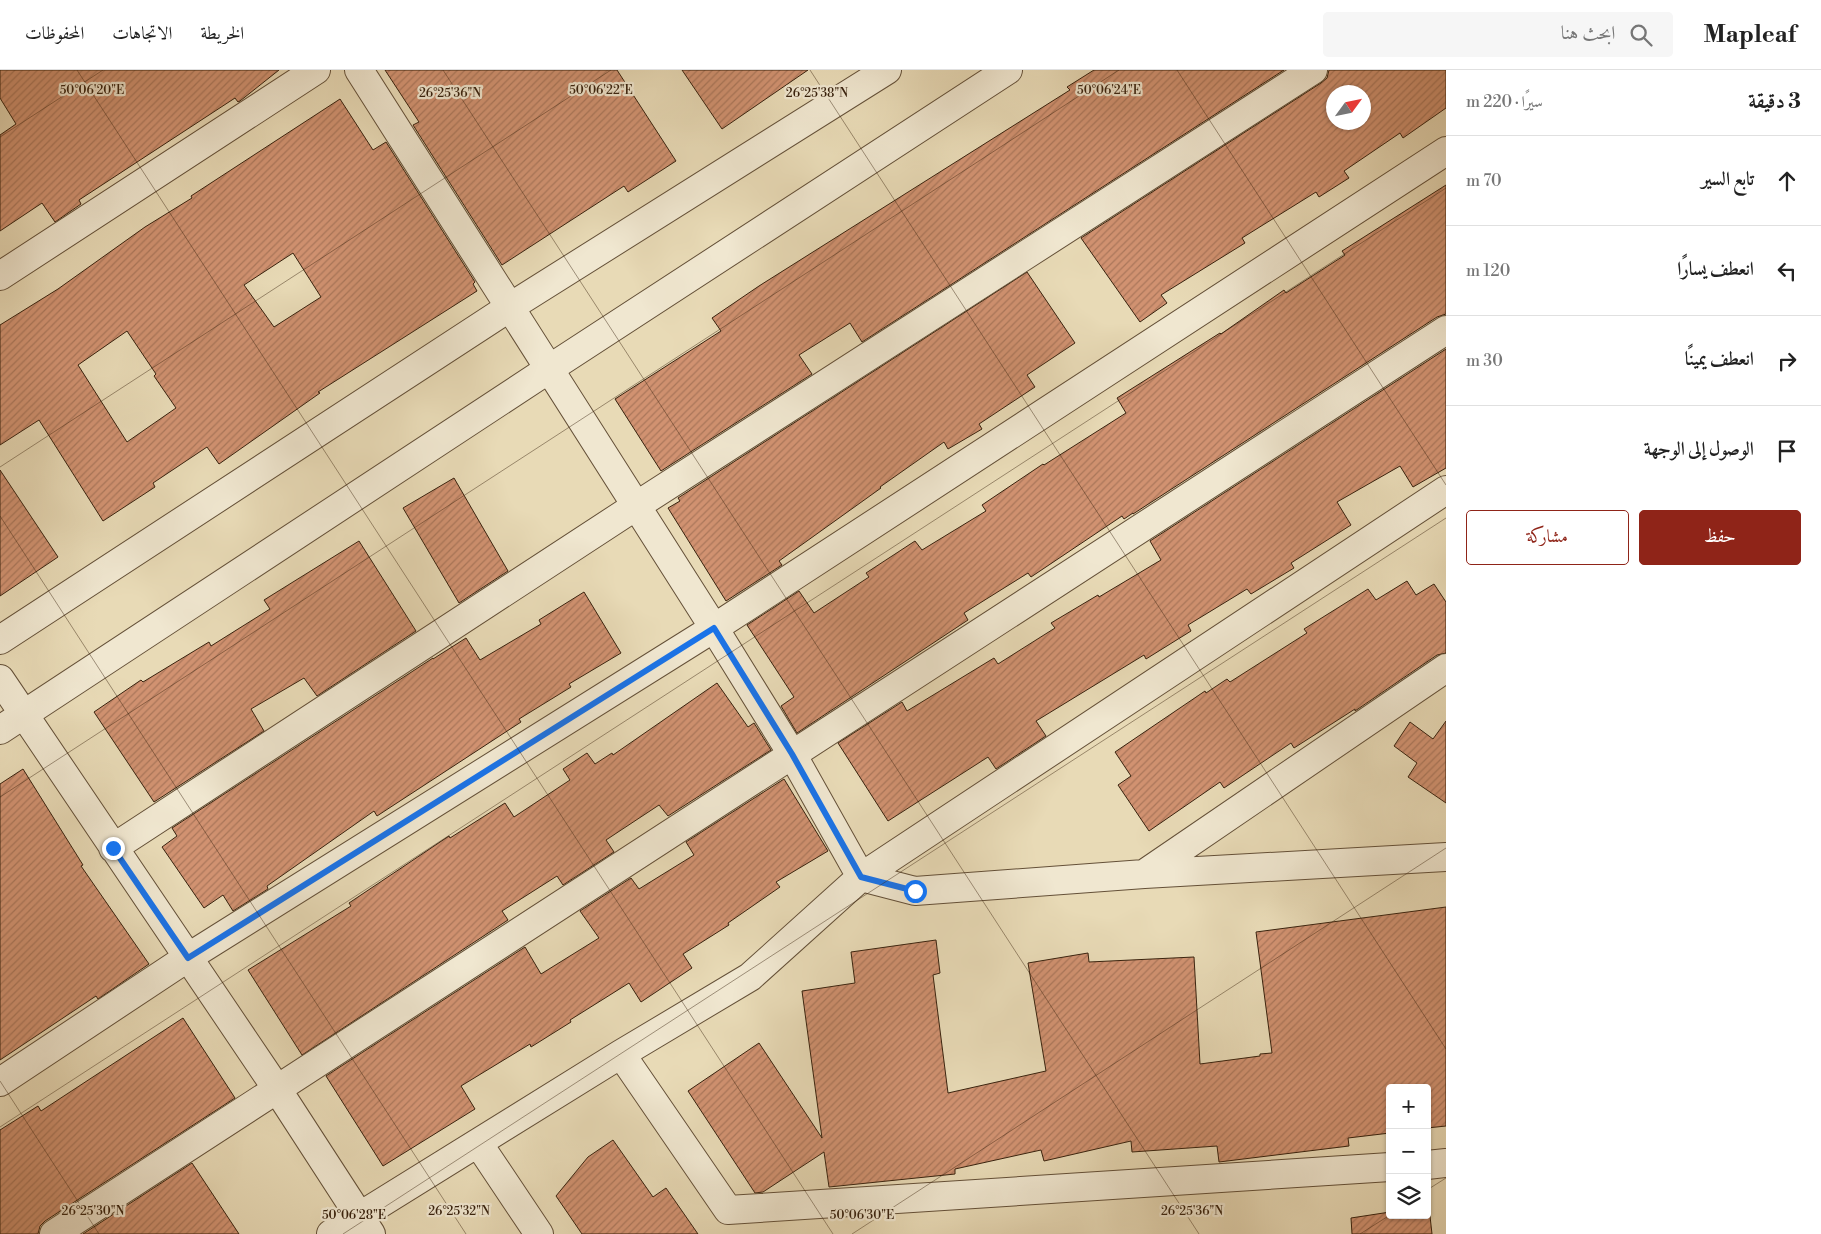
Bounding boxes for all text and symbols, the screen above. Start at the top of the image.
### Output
search box [1323,12,1673,57]
text: Mapleaf [1703,20,1796,50]
text: ابحث هنا [1561,21,1615,45]
icon: search [1627,21,1655,49]
text: المحفوظات [25,22,84,45]
text: الاتجاهات [112,22,172,45]
text: الخريطة [200,22,244,45]
text: 50°06'20"E [60,83,124,98]
text: 50°06'22"E [569,83,633,98]
text: 50°06'24"E [1077,83,1141,98]
north arrow [1326,85,1371,130]
text: 26°25'36"N [419,86,481,101]
text: 26°25'38"N [786,86,848,101]
text: 3 دقيقة [1748,89,1801,115]
text: سيرًا · 220 m [1466,92,1543,112]
text: تابع السير [1701,167,1754,191]
icon: ahead [1773,167,1801,195]
text: 70 m [1466,171,1502,191]
text: انعطف يسارًا [1677,257,1754,281]
icon: left [1773,257,1801,285]
text: 120 m [1466,261,1510,281]
text: انعطف يمينًا [1685,347,1754,371]
icon: right [1773,347,1801,375]
text: 30 m [1466,351,1503,371]
text: الوصول إلى الوجهة [1644,437,1754,461]
icon: arrive [1773,437,1801,465]
button: مشاركة [1466,510,1629,565]
button: حفظ [1639,510,1801,565]
route end [102,837,125,860]
route start [904,880,927,903]
map controls [1386,1084,1431,1219]
button: + [1386,1084,1431,1129]
button: − [1386,1129,1431,1174]
button: layers [1386,1174,1431,1219]
text: 26°25'30"N [62,1204,124,1219]
text: 26°25'32"N [428,1204,490,1219]
text: 26°25'36"N [1161,1204,1223,1219]
text: 50°06'28"E [322,1208,386,1223]
text: 50°06'30"E [830,1208,894,1223]

